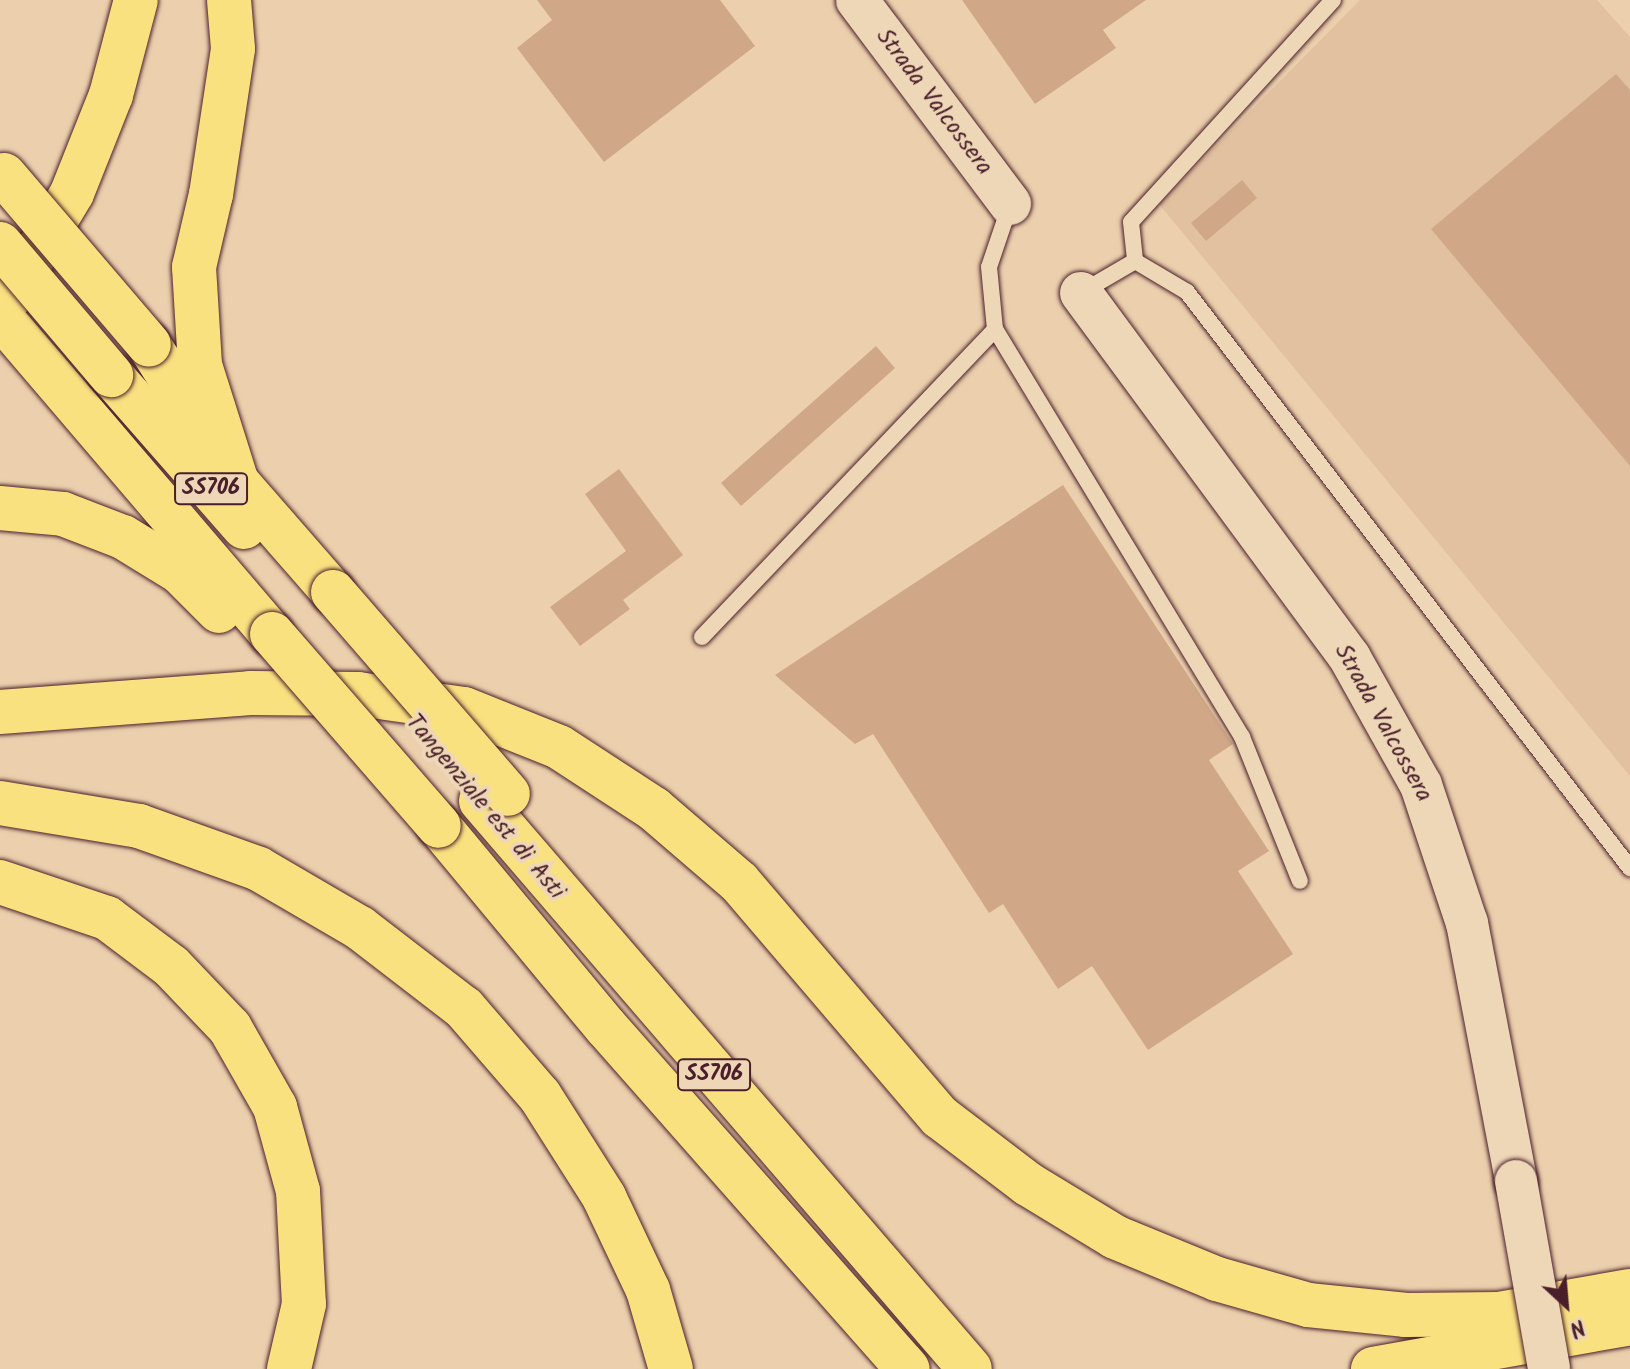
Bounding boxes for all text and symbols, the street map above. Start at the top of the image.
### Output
street label: Strada Valcossera [870,23,998,181]
road number: SS706 [173,471,249,507]
street label: Strada Valcossera [1328,639,1438,807]
street label: Tangenziale est di Asti [399,709,571,905]
road number: SS706 [676,1057,752,1093]
north arrow [1526,1265,1606,1345]
text: N [1563,1308,1591,1346]

